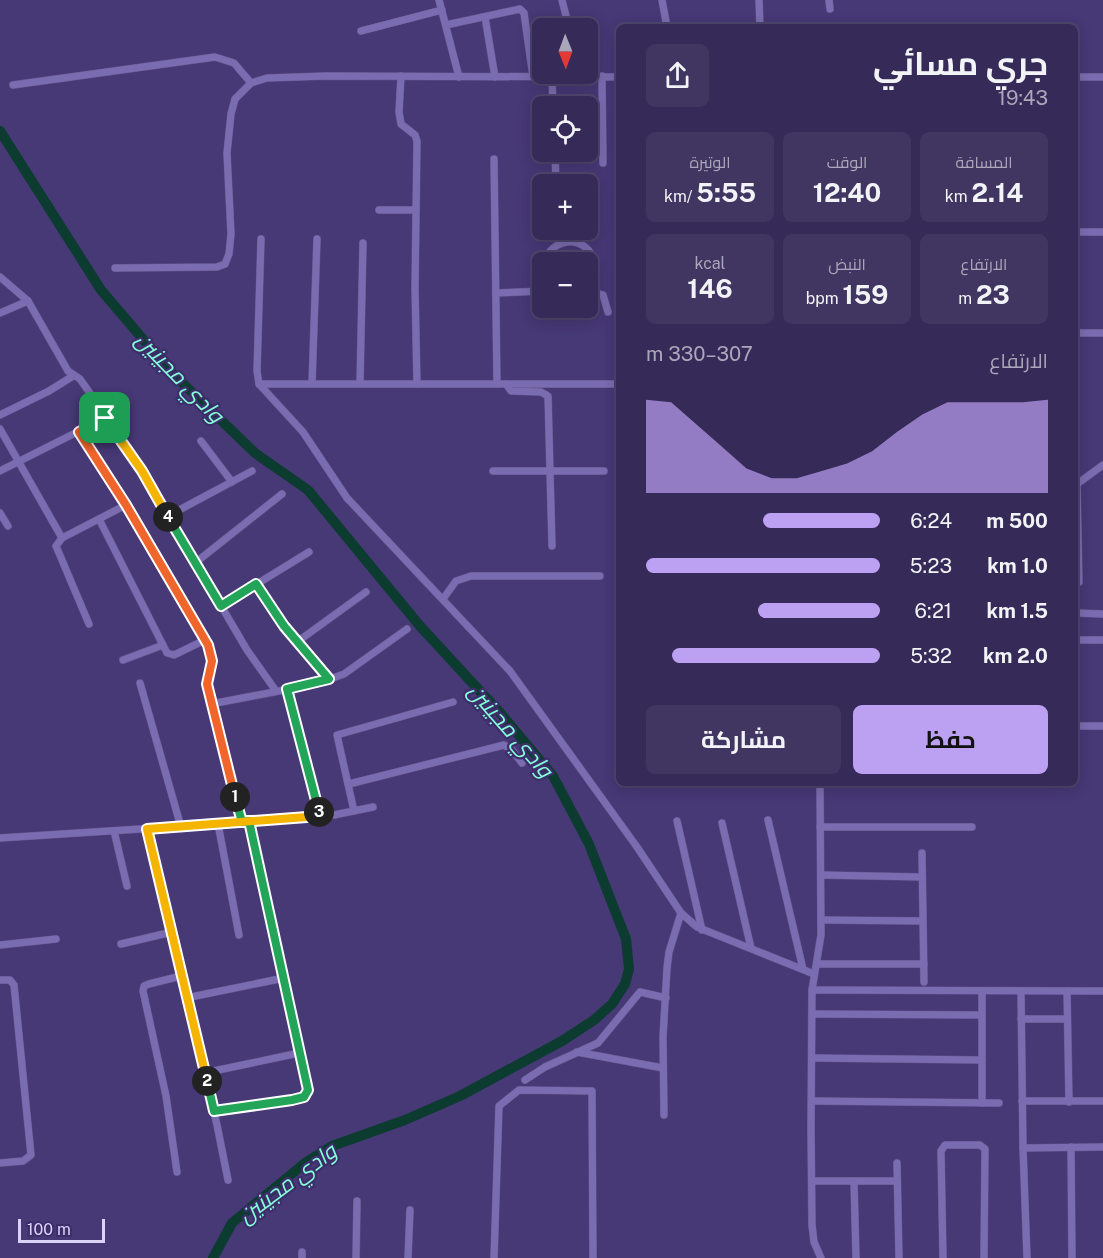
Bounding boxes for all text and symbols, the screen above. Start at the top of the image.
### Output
north arrow [532,18,598,84]
map controls [532,18,598,318]
button: share [646,44,709,107]
text: جري مسائي [873,44,1048,82]
text: 19:43 [998,86,1048,110]
button: locate [532,96,598,162]
text: الوتيرة [689,153,731,172]
text: الوقت [827,153,867,172]
text: المسافة [956,153,1012,172]
button: + [532,174,598,240]
text: 5:55 [696,177,756,208]
text: 12:40 [813,177,881,208]
text: 2.14 [972,177,1023,208]
text: /km [664,187,696,206]
text: km [945,187,972,206]
button: − [532,252,598,318]
text: kcal [695,254,725,273]
text: النبض [828,255,866,274]
text: الارتفاع [961,255,1007,274]
text: 146 [687,273,733,304]
text: 159 [843,279,888,310]
text: 23 [976,279,1010,310]
text: bpm [806,289,843,308]
text: m [958,289,976,308]
water label: وادي مجينين [127,326,231,433]
text: 307–330 m [646,342,753,366]
text: الارتفاع [989,349,1048,373]
pin [79,392,130,443]
icon: arrive [88,401,121,434]
pin: 4 [153,502,183,532]
text: 4 [163,507,173,526]
text: 6:24 [910,509,952,533]
text: 500 m [986,509,1048,533]
text: 5:23 [910,554,952,578]
text: 1.0 km [987,554,1048,578]
text: 6:21 [915,599,952,623]
text: 1.5 km [987,599,1048,623]
text: 5:32 [910,644,952,668]
text: 2.0 km [983,644,1048,668]
water label: وادي مجينين [459,678,560,787]
button: مشاركة [646,705,841,774]
button: حفظ [853,705,1048,774]
pin: 1 [220,782,250,812]
text: 1 [232,787,238,806]
pin: 3 [304,797,334,827]
text: 3 [314,802,324,821]
pin: 2 [192,1066,222,1096]
text: 2 [202,1071,212,1090]
water label: وادي مجينين [233,1137,346,1232]
scale bar [18,1216,105,1244]
text: 100 m [27,1220,71,1239]

